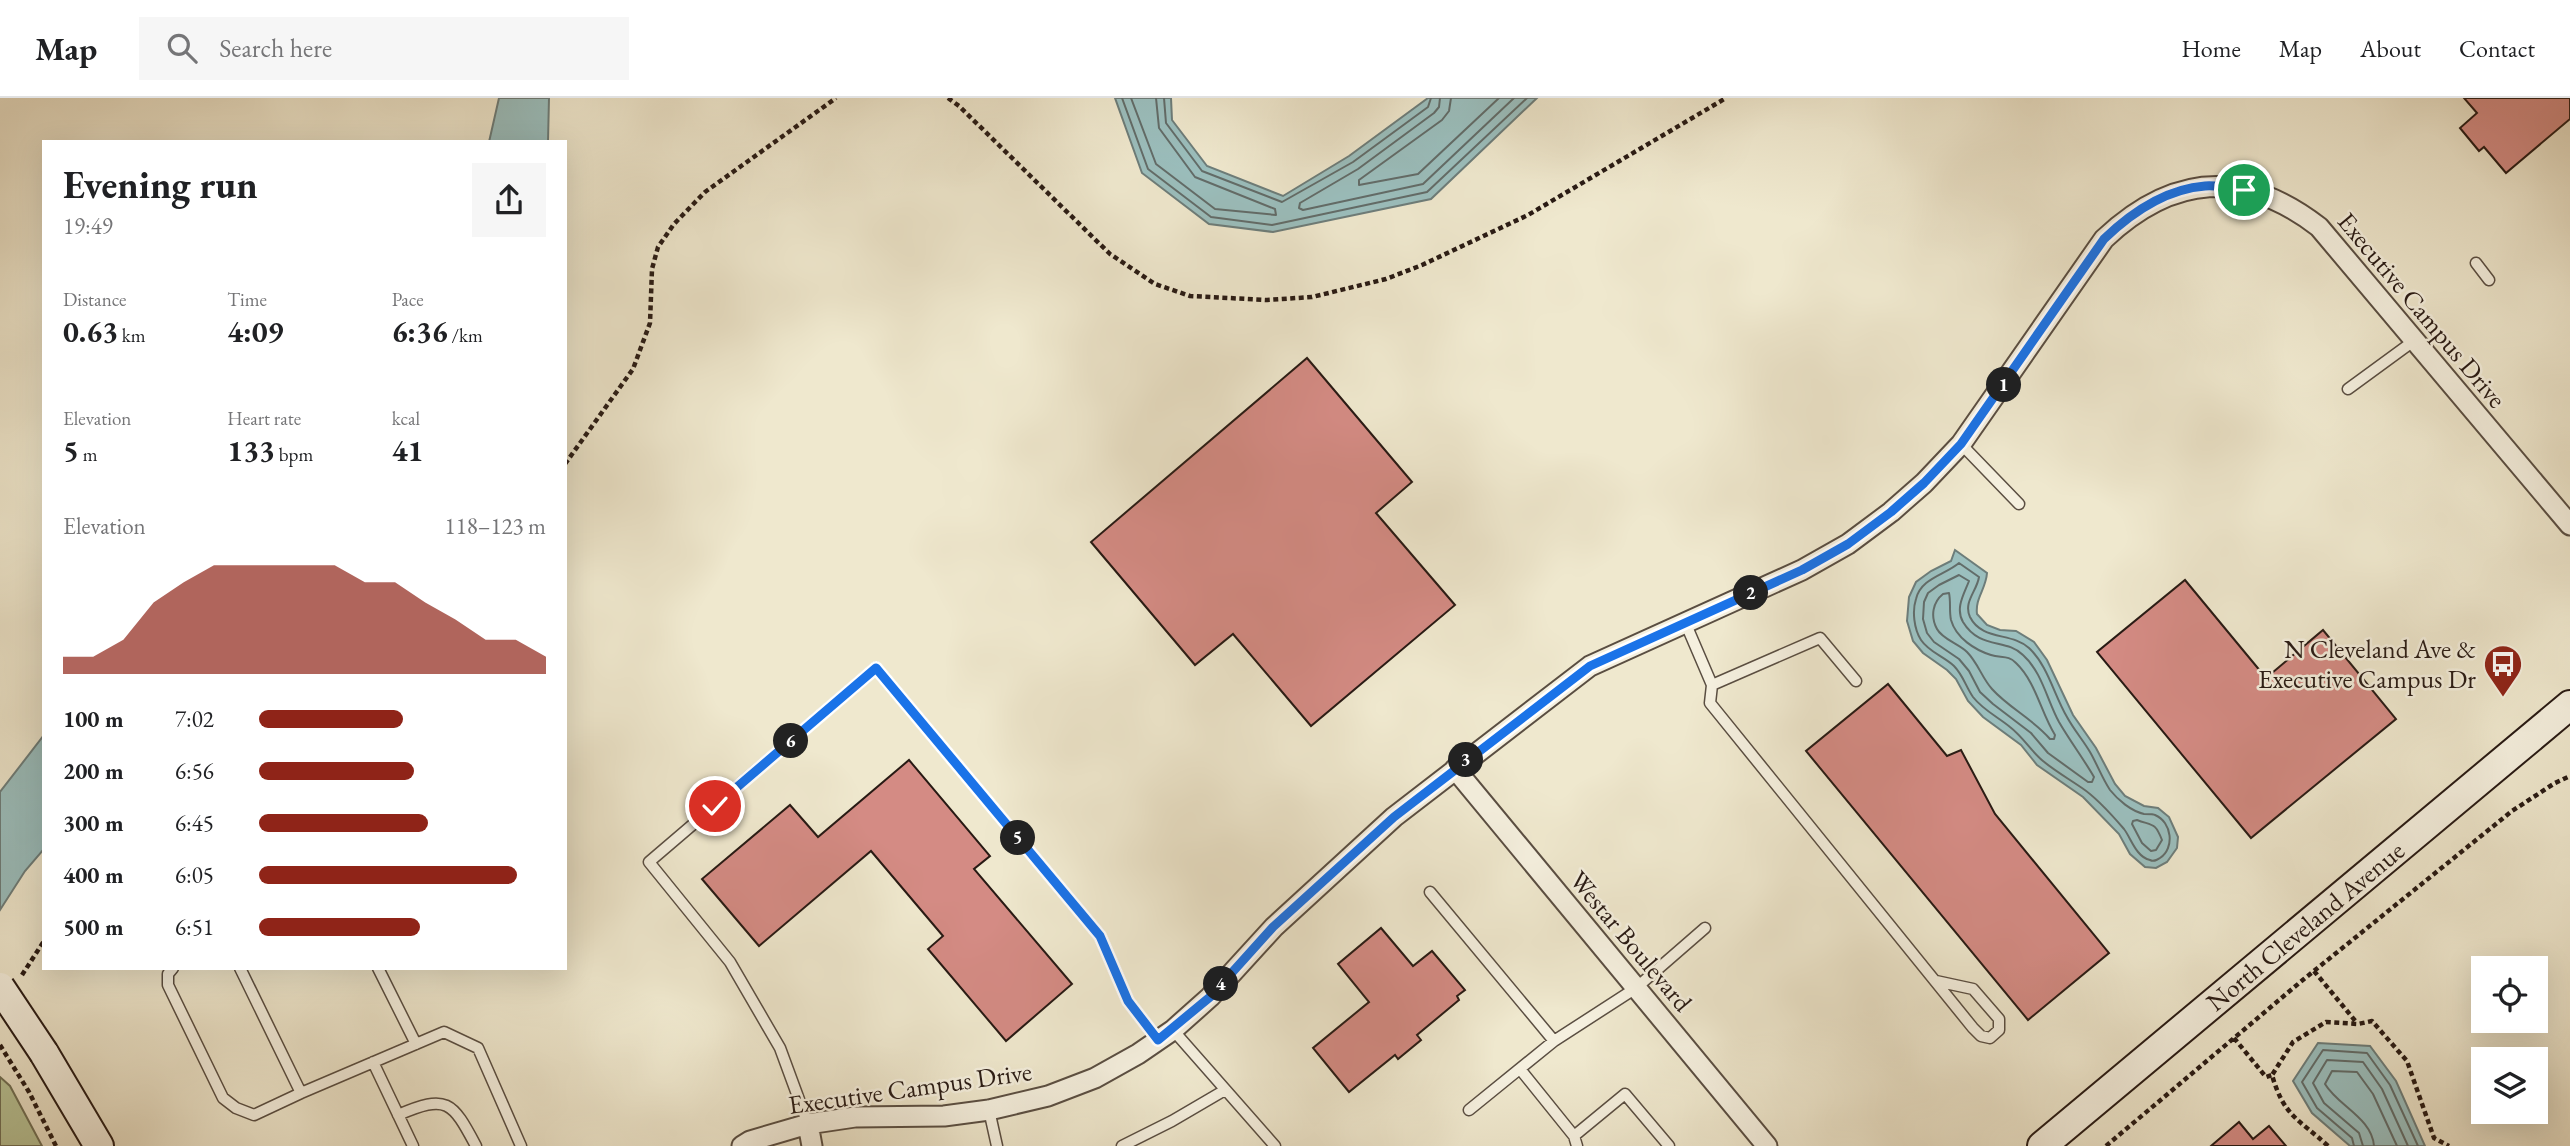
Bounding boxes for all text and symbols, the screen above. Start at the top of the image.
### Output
search box [139,17,629,80]
text: Map [35,27,97,70]
icon: search [163,29,201,67]
text: Search here [219,31,332,65]
text: Home [2181,33,2241,64]
text: Map [2279,33,2322,64]
text: About [2360,33,2421,64]
text: Contact [2459,33,2535,64]
text: Evening run [63,160,258,209]
pin [2214,160,2274,220]
button: share [472,163,546,237]
icon: arrive [2225,171,2263,209]
street label: Executive Campus Drive [2330,205,2514,415]
text: 19:49 [63,211,113,241]
text: Distance [63,287,126,312]
text: Time [227,287,267,312]
text: Pace [392,287,424,312]
text: 0.63 [63,312,118,351]
text: 4:09 [227,312,283,351]
text: 6:36 [392,312,448,351]
text: km [118,323,146,348]
text: /km [448,323,483,348]
pin: 1 [1986,368,2022,402]
text: 1 [1998,372,2009,397]
text: Elevation [63,406,131,431]
text: Heart rate [227,406,301,431]
text: kcal [392,406,420,431]
text: 5 [63,431,79,470]
text: 133 [227,431,275,470]
text: 41 [392,431,423,470]
text: m [79,442,97,467]
text: bpm [275,442,313,467]
text: Elevation [63,511,146,541]
text: 118–123 m [445,511,546,541]
pin: 2 [1734,575,1768,610]
text: 2 [1745,580,1756,605]
place label: N Cleveland Ave & Executive Campus Dr [2258,632,2476,696]
bus stop icon: N Cleveland Ave & Executive Campus Dr [2482,643,2524,698]
text: 100 m [63,704,124,734]
text: 7:02 [175,704,214,734]
pin: 6 [774,724,808,758]
text: 6 [785,728,796,753]
pin: 3 [1448,742,1484,778]
text: 3 [1460,747,1471,772]
text: 200 m [63,756,124,786]
text: 6:56 [175,756,214,786]
pin [685,776,745,836]
icon: check [696,787,734,825]
text: 300 m [63,808,124,838]
text: 6:45 [175,808,214,838]
pin: 5 [1000,820,1036,856]
text: 5 [1012,825,1023,850]
street label: North Cleveland Avenue [2199,834,2411,1019]
text: 400 m [63,860,124,890]
text: 6:05 [175,860,214,890]
street label: Westar Boulevard [1562,864,1700,1019]
text: 500 m [63,912,124,942]
text: 6:51 [175,912,214,942]
map controls [2471,956,2548,1124]
button: locate [2471,956,2548,1033]
pin: 4 [1204,966,1238,1001]
text: 4 [1215,971,1226,996]
button: layers [2471,1047,2548,1124]
street label: Executive Campus Drive [786,1054,1034,1122]

